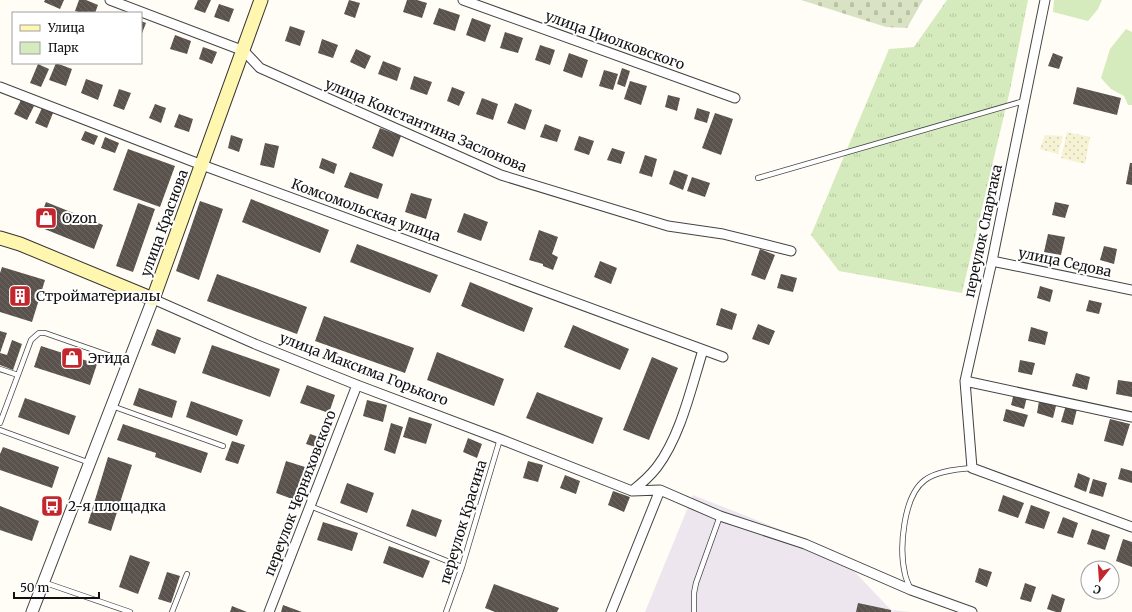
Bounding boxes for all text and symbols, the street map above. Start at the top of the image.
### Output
street label: улица Циолковского [543,6,687,74]
legend [12,12,142,64]
text: Улица [47,20,85,35]
text: Парк [48,40,79,55]
street label: улица Константина Заслонова [322,74,530,176]
street label: переулок Спартака [960,162,1006,299]
street label: улица Краснова [136,167,192,279]
street label: Комсомольская улица [289,175,444,246]
shop icon: Ozon [33,205,59,231]
place label: Ozon [62,209,97,227]
street label: улица Седова [1017,243,1114,281]
building icon: Стройматериалы [7,283,33,309]
place label: Стройматериалы [36,287,161,305]
street label: улица Максима Горького [277,328,451,410]
shop icon: Эгида [59,345,85,371]
place label: Эгида [88,349,131,367]
street label: переулок Черняховского [260,408,340,578]
street label: переулок Красина [436,457,491,586]
bus stop icon: 2-я площадка [39,493,65,519]
place label: 2-я площадка [68,497,166,515]
north arrow [1080,560,1120,600]
scale bar [14,574,99,600]
text: 50 m [20,580,49,595]
text: С [1092,582,1103,597]

